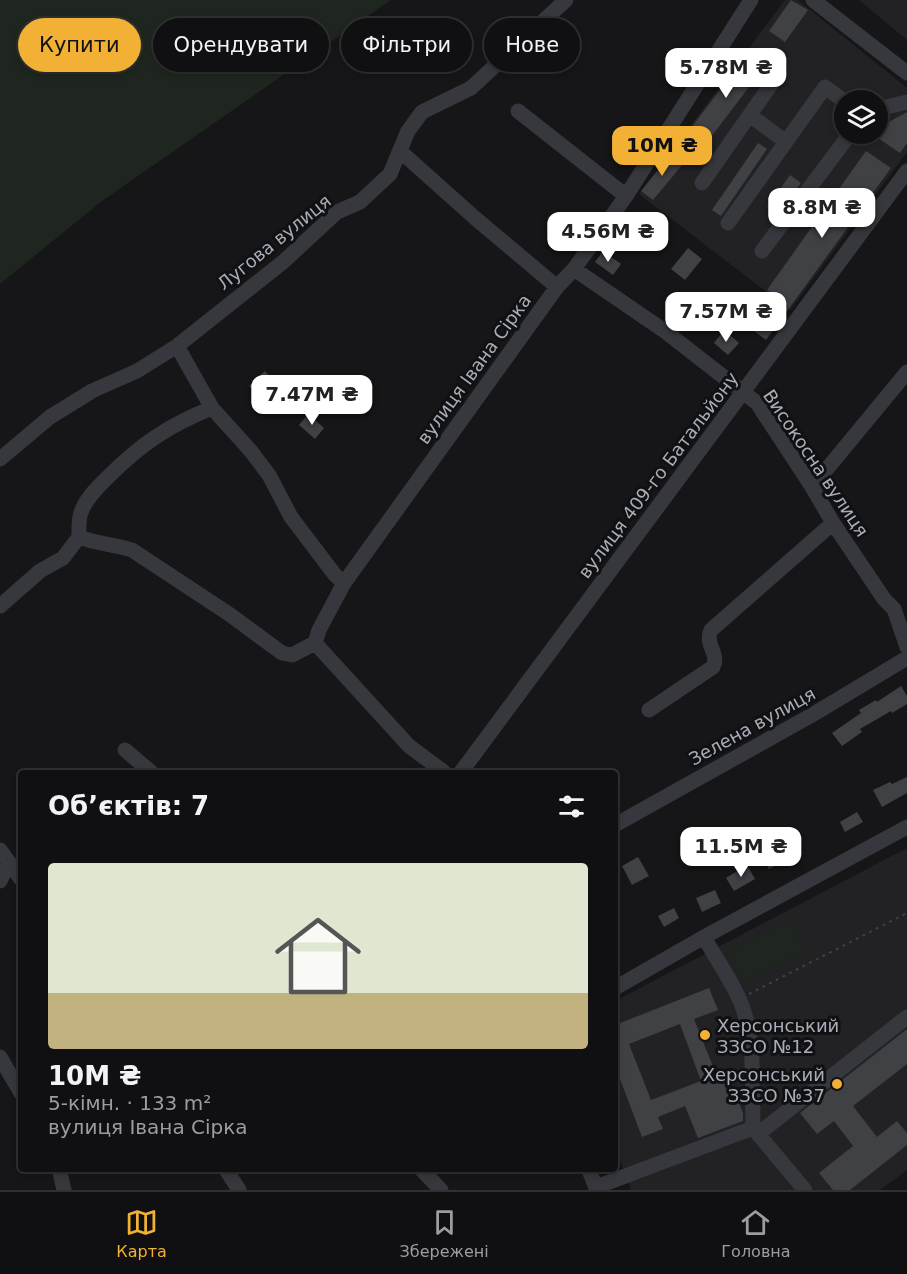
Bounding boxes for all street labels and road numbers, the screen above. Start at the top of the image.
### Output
street label: Лугова вулиця [213,190,335,294]
street label: вулиця Івана Сірка [413,290,535,448]
street label: вулиця 409-го Батальйону [574,368,743,582]
street label: Високосна вулиця [759,385,873,541]
street label: Зелена вулиця [685,683,819,769]

